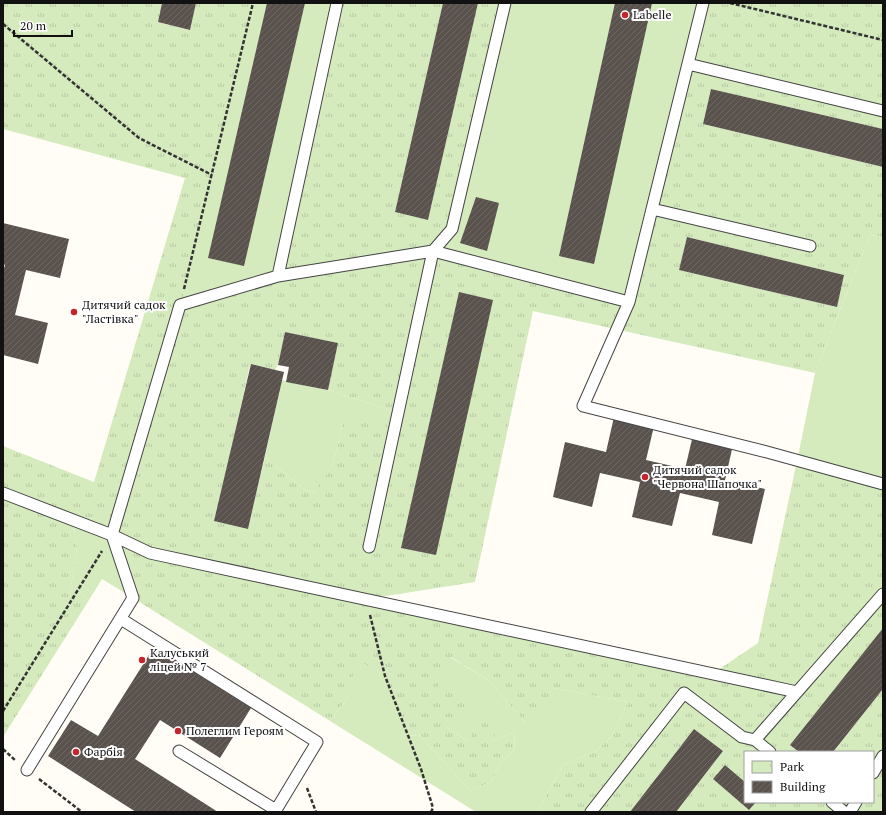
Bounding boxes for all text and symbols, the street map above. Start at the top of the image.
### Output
place label: Labelle [633,7,671,22]
marker: Labelle [620,10,630,20]
scale bar [14,12,72,38]
text: 20 m [20,18,47,33]
place label: Дитячий садок "Ластівка" [82,297,166,326]
marker: Дитячий садок "Ластівка" [69,307,79,317]
place label: Дитячий садок "Червона Шапочка" [653,462,762,491]
marker: Дитячий садок "Червона Шапочка" [640,472,650,482]
place label: Калуський ліцей № 7 [150,645,209,674]
marker: Калуський ліцей № 7 [137,655,147,665]
place label: Полеглим Героям [186,723,284,738]
marker: Полеглим Героям [173,726,183,736]
place label: Фарбія [84,744,123,759]
marker: Фарбія [71,747,81,757]
legend [744,751,874,803]
text: Park [780,759,805,774]
text: Building [780,779,826,794]

